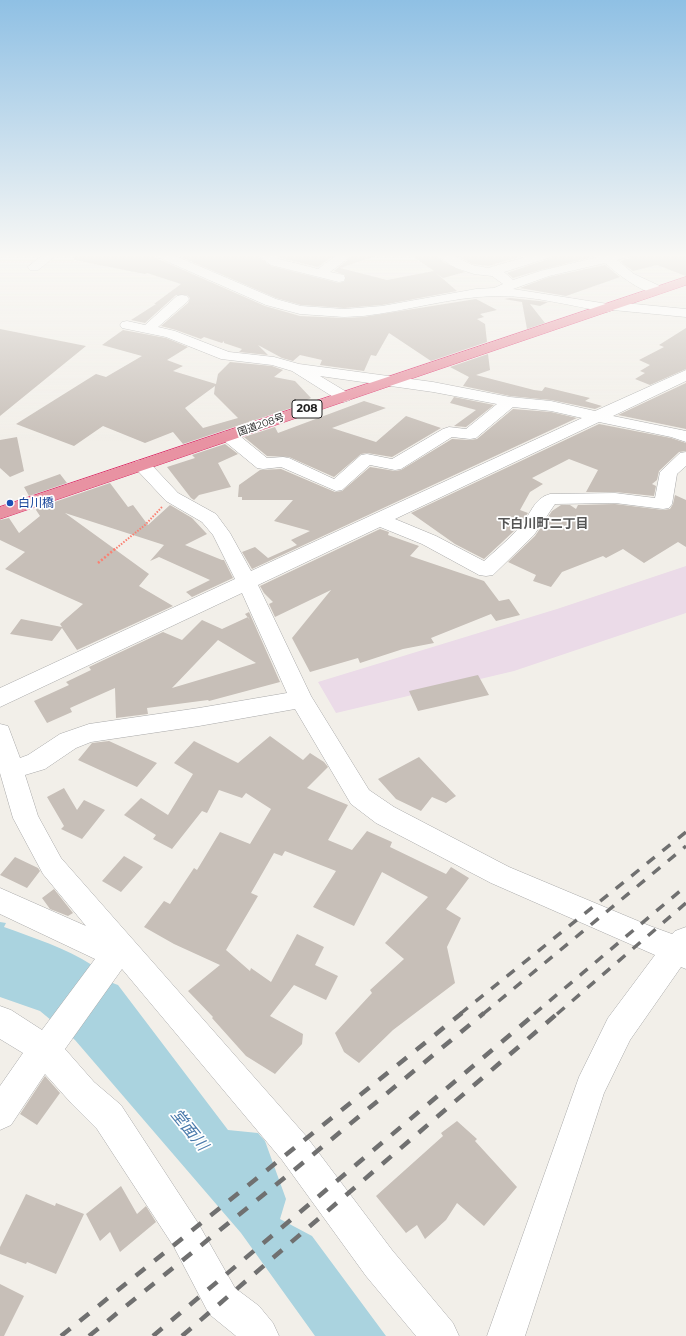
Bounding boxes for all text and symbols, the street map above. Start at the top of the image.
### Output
road number: 208 [292,400,322,418]
street label: 国道208号 [236,411,286,439]
place label: 白川橋 [18,496,54,510]
marker: 白川橋 [5,498,15,508]
district label: 下白川町二丁目 [498,516,588,532]
water label: 堂面川 [166,1105,212,1155]

